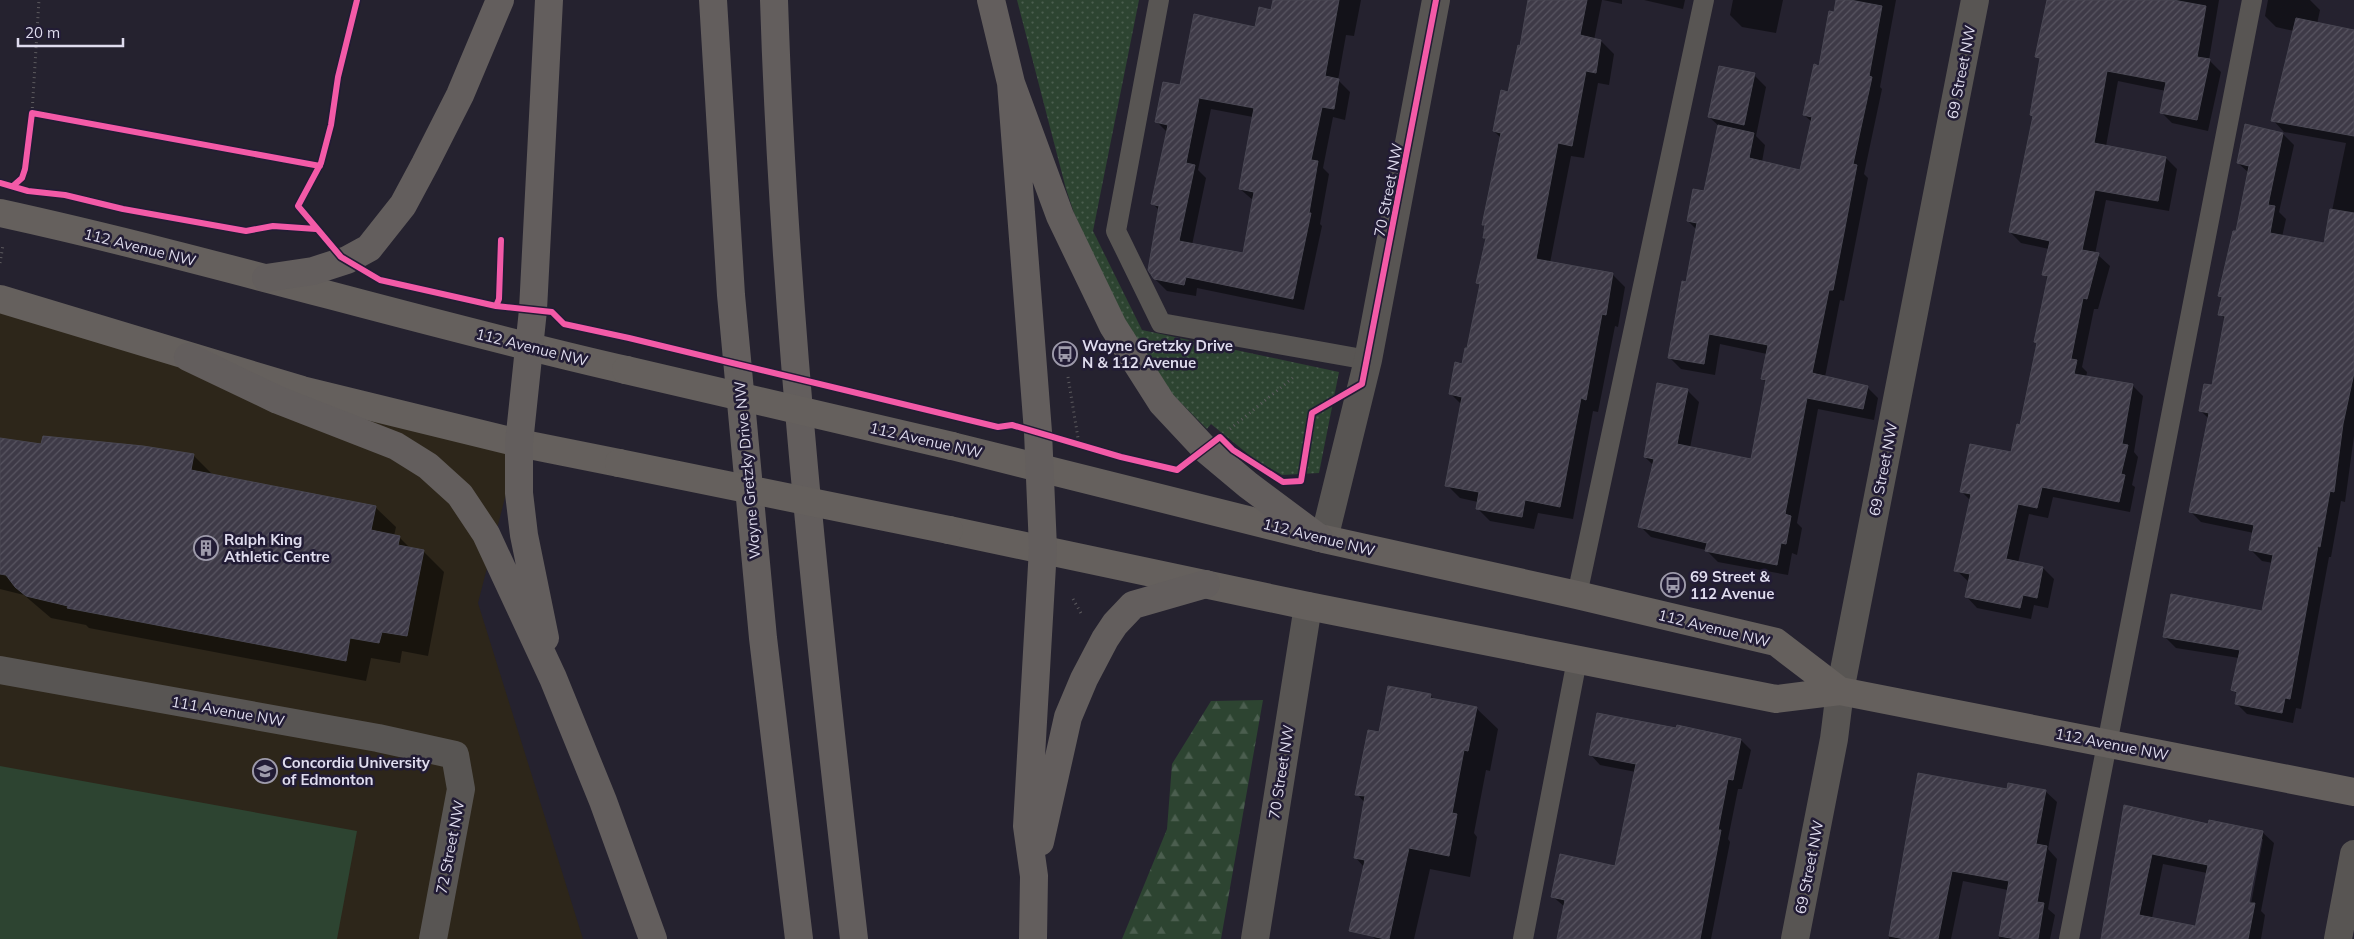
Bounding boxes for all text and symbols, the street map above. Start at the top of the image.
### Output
scale bar [18,15,122,47]
text: 20 m [25,23,60,42]
street label: 69 Street NW [1943,23,1979,121]
street label: 70 Street NW [1370,141,1406,239]
street label: 112 Avenue NW [82,224,198,270]
street label: 112 Avenue NW [474,324,590,370]
place label: Wayne Gretzky Drive N & 112 Avenue [1082,336,1233,372]
bus stop icon: Wayne Gretzky Drive N & 112 Avenue [1052,341,1078,367]
street label: Wayne Gretzky Drive NW [730,380,764,560]
street label: 112 Avenue NW [868,418,984,462]
street label: 69 Street NW [1865,420,1901,518]
street label: 112 Avenue NW [1261,514,1377,560]
place label: Ralph King Athletic Centre [224,530,330,566]
building icon: Ralph King Athletic Centre [193,535,219,561]
place label: 69 Street & 112 Avenue [1690,567,1774,603]
bus stop icon: 69 Street & 112 Avenue [1660,572,1686,598]
street label: 112 Avenue NW [1656,605,1772,651]
street label: 111 Avenue NW [170,692,287,730]
street label: 70 Street NW [1264,723,1298,821]
street label: 112 Avenue NW [2054,724,2171,764]
place label: Concordia University of Edmonton [282,753,431,789]
school or university icon: Concordia University of Edmonton [252,758,278,784]
street label: 72 Street NW [432,798,468,896]
street label: 69 Street NW [1791,818,1827,916]

